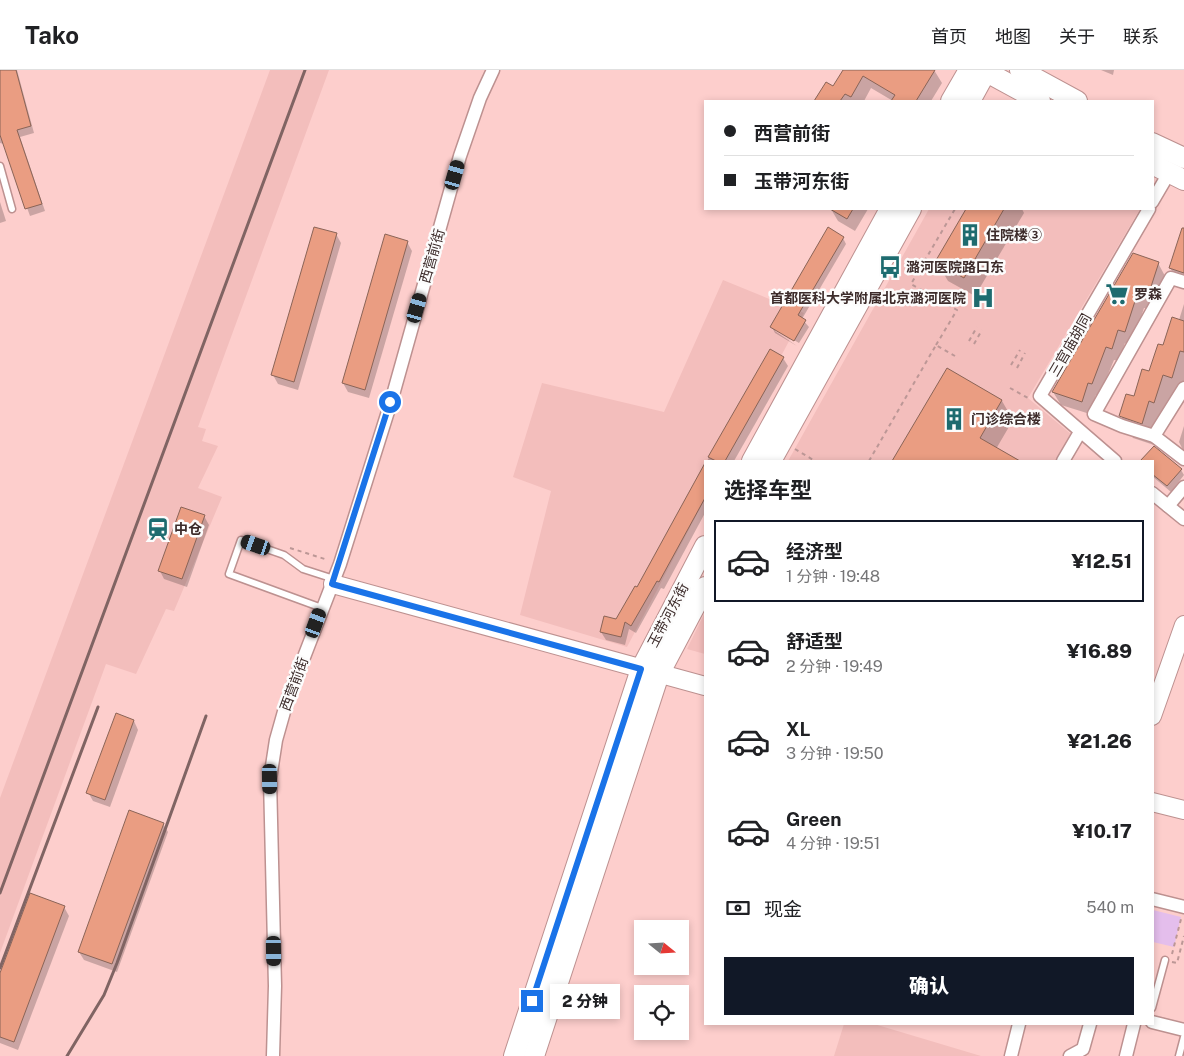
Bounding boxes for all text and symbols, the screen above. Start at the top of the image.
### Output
text: Tako [25,21,79,49]
text: 首页 [931,26,967,47]
text: 地图 [995,26,1031,47]
text: 关于 [1059,26,1095,47]
text: 联系 [1123,26,1159,47]
text: 西营前街 [754,122,830,144]
car [443,159,466,191]
text: 玉带河东街 [754,170,849,192]
building icon: 住院楼③ [957,222,983,248]
street label: 西营前街 [417,227,447,285]
place label: 住院楼③ [986,227,1042,243]
bus stop icon: 潞河医院路口东 [877,254,903,280]
place label: 潞河医院路口东 [906,259,1004,275]
supermarket icon: 罗森 [1104,281,1130,307]
hospital icon: 首都医科大学附属北京潞河医院 [970,285,996,311]
place label: 罗森 [1134,286,1162,302]
place label: 首都医科大学附属北京潞河医院 [770,290,966,306]
car [405,292,428,324]
street label: 三官庙胡同 [1046,311,1094,379]
route start [379,391,401,413]
building icon: 门诊综合楼 [941,406,967,432]
place label: 门诊综合楼 [971,411,1041,427]
text: 选择车型 [724,477,812,503]
station icon: 中仓 [145,516,171,542]
place label: 中仓 [174,521,202,537]
car [239,533,272,557]
icon: car [726,539,771,584]
text: 经济型 [786,540,843,562]
text: ¥12.51 [1071,550,1132,572]
text: 1 分钟 · 19:48 [786,567,880,586]
street label: 玉带河东街 [645,580,691,650]
car [303,606,328,640]
icon: car [726,629,771,674]
text: 舒适型 [786,630,843,652]
text: ¥16.89 [1067,640,1132,662]
street label: 西营前街 [277,655,311,713]
text: 2 分钟 · 19:49 [786,657,883,676]
text: XL [786,718,811,740]
icon: car [726,719,771,764]
text: ¥21.26 [1067,730,1132,752]
text: 3 分钟 · 19:50 [786,744,883,763]
car [262,764,277,794]
text: Green [786,808,841,830]
icon: car [726,809,771,854]
text: ¥10.17 [1072,820,1132,842]
text: 4 分钟 · 19:51 [786,834,880,853]
icon: cash [724,894,752,922]
text: 现金 [764,898,802,920]
text: 540 m [1086,898,1134,917]
north arrow [634,920,689,975]
map controls [634,920,689,1040]
car [266,936,281,966]
button: 确认 [724,957,1134,1015]
callout: 2 分钟 [550,984,620,1018]
button: locate [634,985,689,1040]
route end [521,990,543,1012]
text: 2 分钟 [562,992,608,1011]

